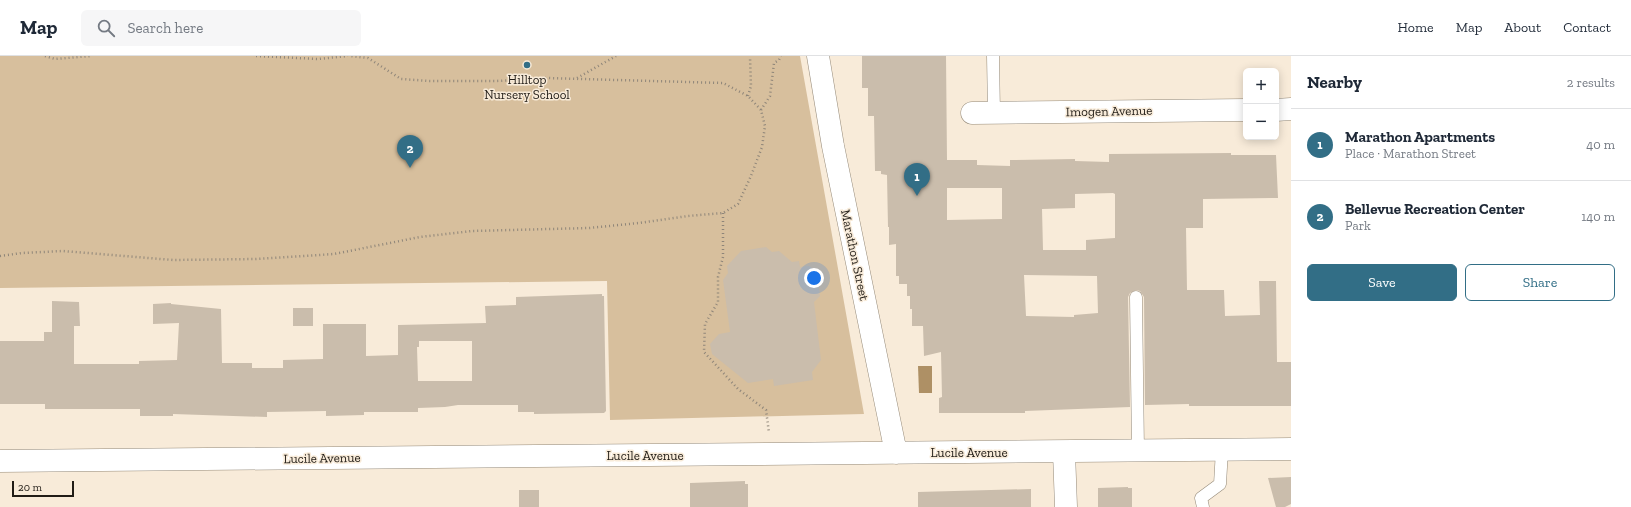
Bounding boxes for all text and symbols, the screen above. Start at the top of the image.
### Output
search box [81,10,361,46]
text: Map [20,16,57,39]
icon: search [95,17,117,39]
text: Search here [127,19,203,37]
text: Home [1398,19,1434,36]
text: Map [1456,19,1482,36]
text: About [1504,19,1541,36]
text: Contact [1563,19,1611,36]
marker: Hilltop Nursery School [522,60,532,70]
map controls [1243,68,1279,140]
button: + [1243,68,1279,104]
place label: Hilltop Nursery School [484,72,570,102]
text: Nearby [1307,72,1362,92]
text: 2 results [1567,75,1615,90]
street label: Imogen Avenue [1066,103,1152,119]
button: − [1243,104,1279,140]
text: Marathon Apartments [1345,128,1495,146]
pin: 2 [397,135,423,168]
text: 1 [1317,137,1323,152]
text: 40 m [1586,137,1615,152]
text: Place · Marathon Street [1345,146,1476,161]
pin: 1 [904,163,930,196]
text: Bellevue Recreation Center [1345,200,1525,218]
street label: Marathon Street [838,208,872,302]
text: 2 [1317,209,1323,224]
text: 140 m [1581,209,1615,224]
text: Park [1345,218,1371,233]
button: Save [1307,264,1457,301]
button: Share [1465,264,1615,301]
your location [804,268,824,288]
street label: Lucile Avenue [930,445,1008,460]
street label: Lucile Avenue [606,448,684,463]
street label: Lucile Avenue [283,450,361,466]
scale bar [12,479,74,498]
text: 20 m [18,481,42,494]

